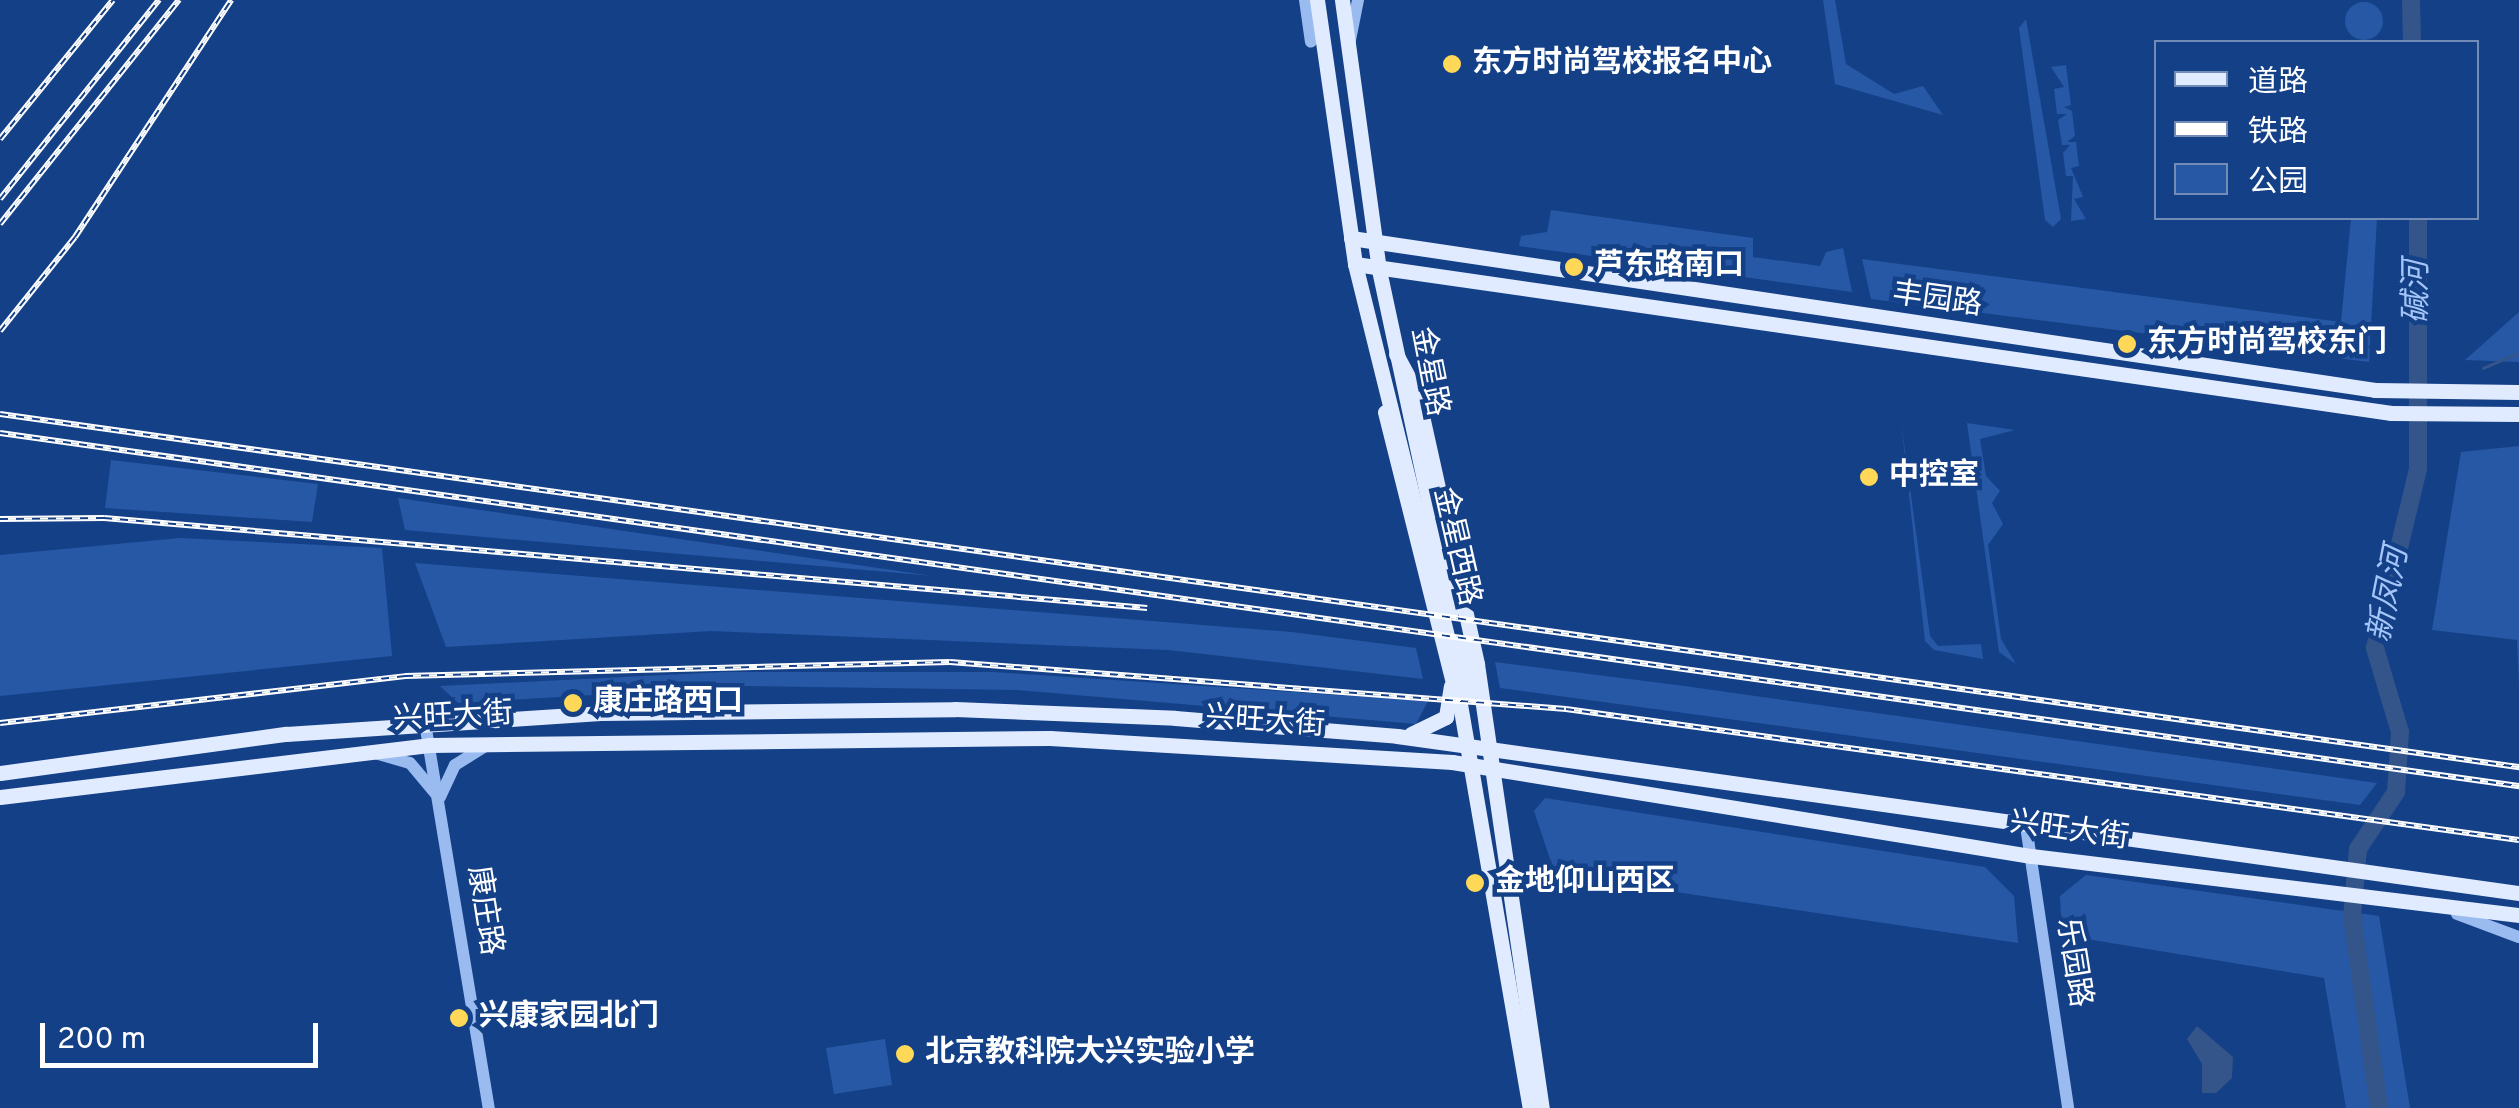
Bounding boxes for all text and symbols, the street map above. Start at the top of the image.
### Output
legend [2154,40,2479,220]
place label: 东方时尚驾校报名中心 [1472,46,1772,82]
marker: 东方时尚驾校报名中心 [1441,53,1463,75]
text: 道路 [2248,65,2308,102]
text: 铁路 [2248,115,2308,152]
text: 公园 [2248,165,2308,202]
place label: 芦东路南口 [1594,249,1744,285]
marker: 芦东路南口 [1563,256,1585,278]
water label: 碱河 [2399,260,2437,324]
street label: 丰园路 [1890,277,1984,325]
street label: 金星路 [1402,324,1454,420]
place label: 东方时尚驾校东门 [2147,326,2387,362]
marker: 东方时尚驾校东门 [2116,333,2138,355]
place label: 中控室 [1889,459,1979,495]
marker: 中控室 [1858,466,1880,488]
street label: 金星西路 [1424,484,1486,610]
water label: 新凤河 [2362,544,2418,646]
place label: 康庄路西口 [593,685,743,721]
marker: 康庄路西口 [562,692,584,714]
street label: 兴旺大街 [392,697,514,739]
street label: 兴旺大街 [1204,701,1326,745]
street label: 兴旺大街 [2007,806,2131,858]
street label: 康庄路 [458,864,508,958]
place label: 金地仰山西区 [1495,865,1675,901]
marker: 金地仰山西区 [1464,872,1486,894]
street label: 乐园路 [2047,916,2097,1010]
place label: 兴康家园北门 [479,1000,659,1036]
scale bar [45,1003,322,1065]
marker: 兴康家园北门 [448,1007,470,1029]
text: 200 m [57,1022,146,1059]
place label: 北京教科院大兴实验小学 [925,1036,1255,1072]
marker: 北京教科院大兴实验小学 [894,1043,916,1065]

